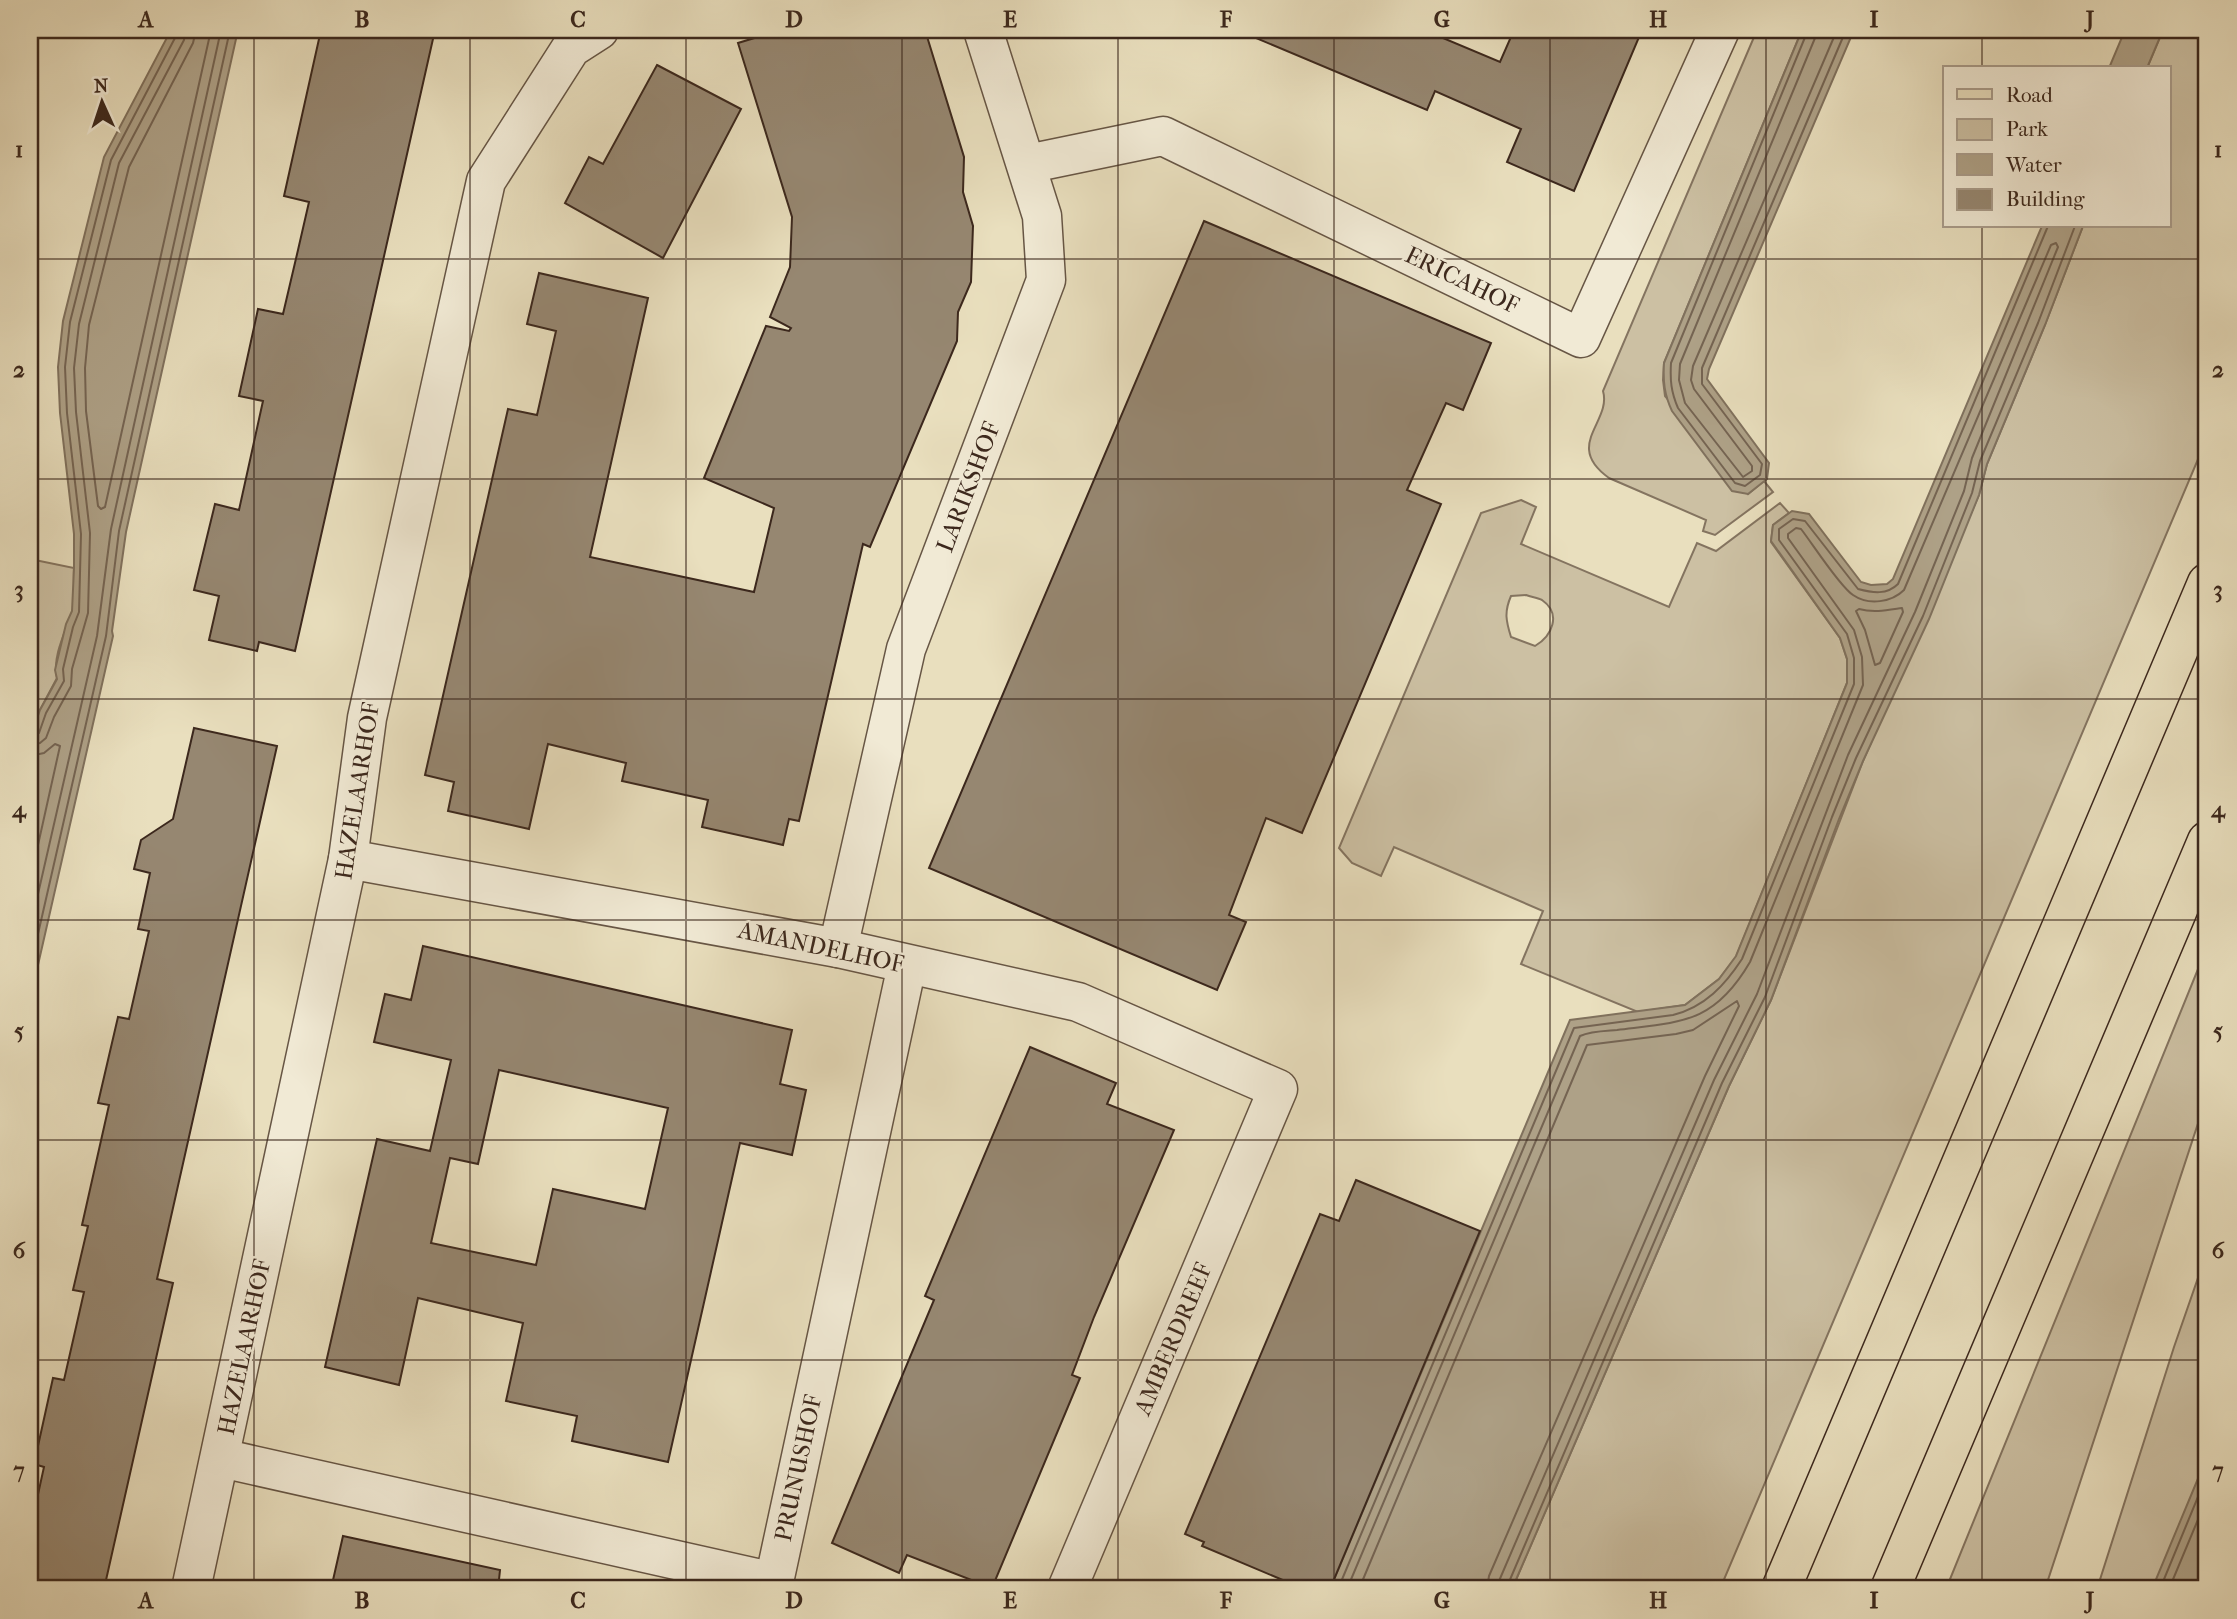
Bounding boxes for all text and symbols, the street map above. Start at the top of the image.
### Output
text: A [137,6,155,33]
text: B [355,6,370,33]
text: C [570,6,586,33]
text: D [785,6,803,33]
text: E [1003,6,1017,33]
text: F [1219,6,1233,33]
text: G [1434,6,1450,33]
text: H [1649,6,1667,33]
text: I [1870,6,1879,33]
text: J [2084,6,2095,33]
north arrow [66,66,136,136]
legend [1943,66,2170,228]
text: N [93,75,110,97]
text: Road [2006,83,2053,107]
text: Park [2006,117,2048,141]
text: 1 [15,136,23,163]
text: 1 [2214,136,2222,163]
text: Water [2005,153,2062,177]
text: Building [2006,187,2085,211]
street label: ERICAHOF [1401,240,1524,320]
text: 2 [13,356,25,383]
text: 2 [2212,356,2224,383]
street label: LARIKSHOF [930,418,1006,556]
text: 3 [14,576,24,603]
text: 3 [2213,576,2223,603]
street label: HAZELAARHOF [329,700,385,882]
text: 4 [11,796,27,823]
text: 4 [2210,796,2226,823]
street label: AMANDELHOF [735,916,907,978]
text: 5 [14,1017,24,1044]
text: 5 [2213,1017,2223,1044]
text: 6 [13,1237,26,1264]
text: 6 [2212,1237,2225,1264]
street label: HAZELAARHOF [212,1256,276,1438]
street label: AMBERDREEF [1128,1259,1218,1420]
street label: PRUNUSHOF [769,1392,827,1544]
text: 7 [12,1457,25,1484]
text: 7 [2211,1457,2224,1484]
text: A [137,1587,155,1614]
text: B [355,1587,370,1614]
text: C [570,1587,586,1614]
text: D [785,1587,803,1614]
text: E [1003,1587,1017,1614]
text: F [1219,1587,1233,1614]
text: G [1434,1587,1450,1614]
text: H [1649,1587,1667,1614]
text: I [1870,1587,1879,1614]
text: J [2084,1587,2095,1614]

